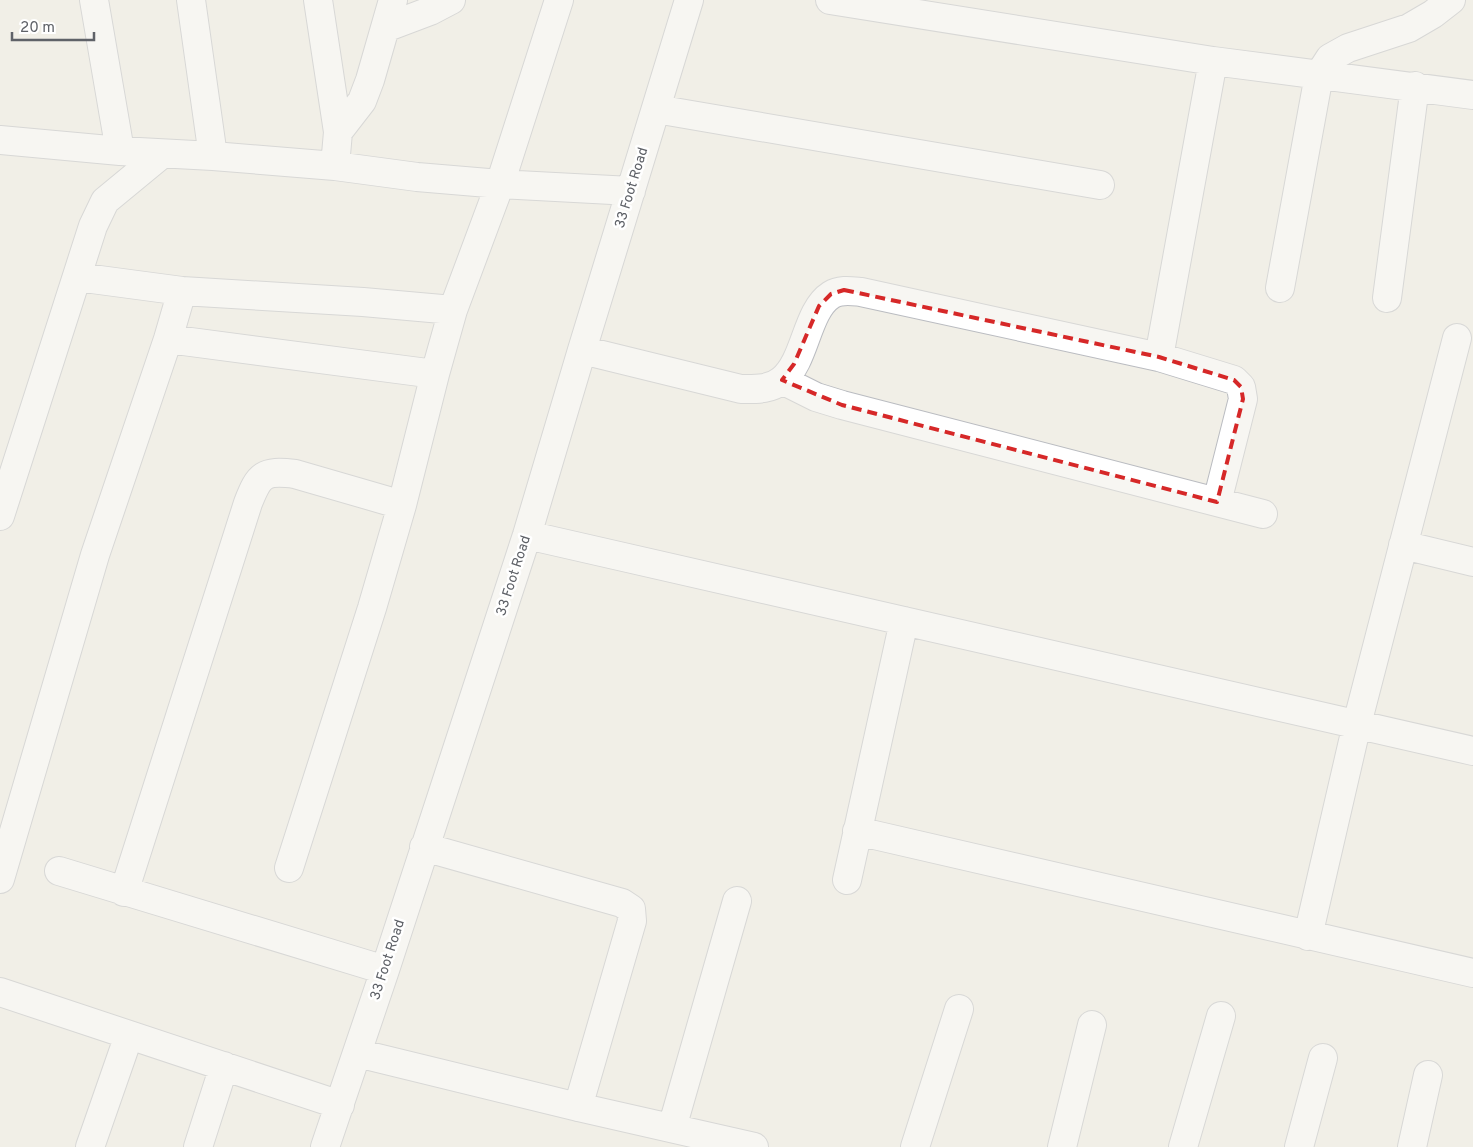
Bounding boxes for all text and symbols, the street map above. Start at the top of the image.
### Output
scale bar [12,10,95,42]
text: 20 m [20,19,55,38]
street label: 33 Foot Road [612,146,652,230]
street label: 33 Foot Road [493,534,535,618]
street label: 33 Foot Road [367,918,409,1002]

